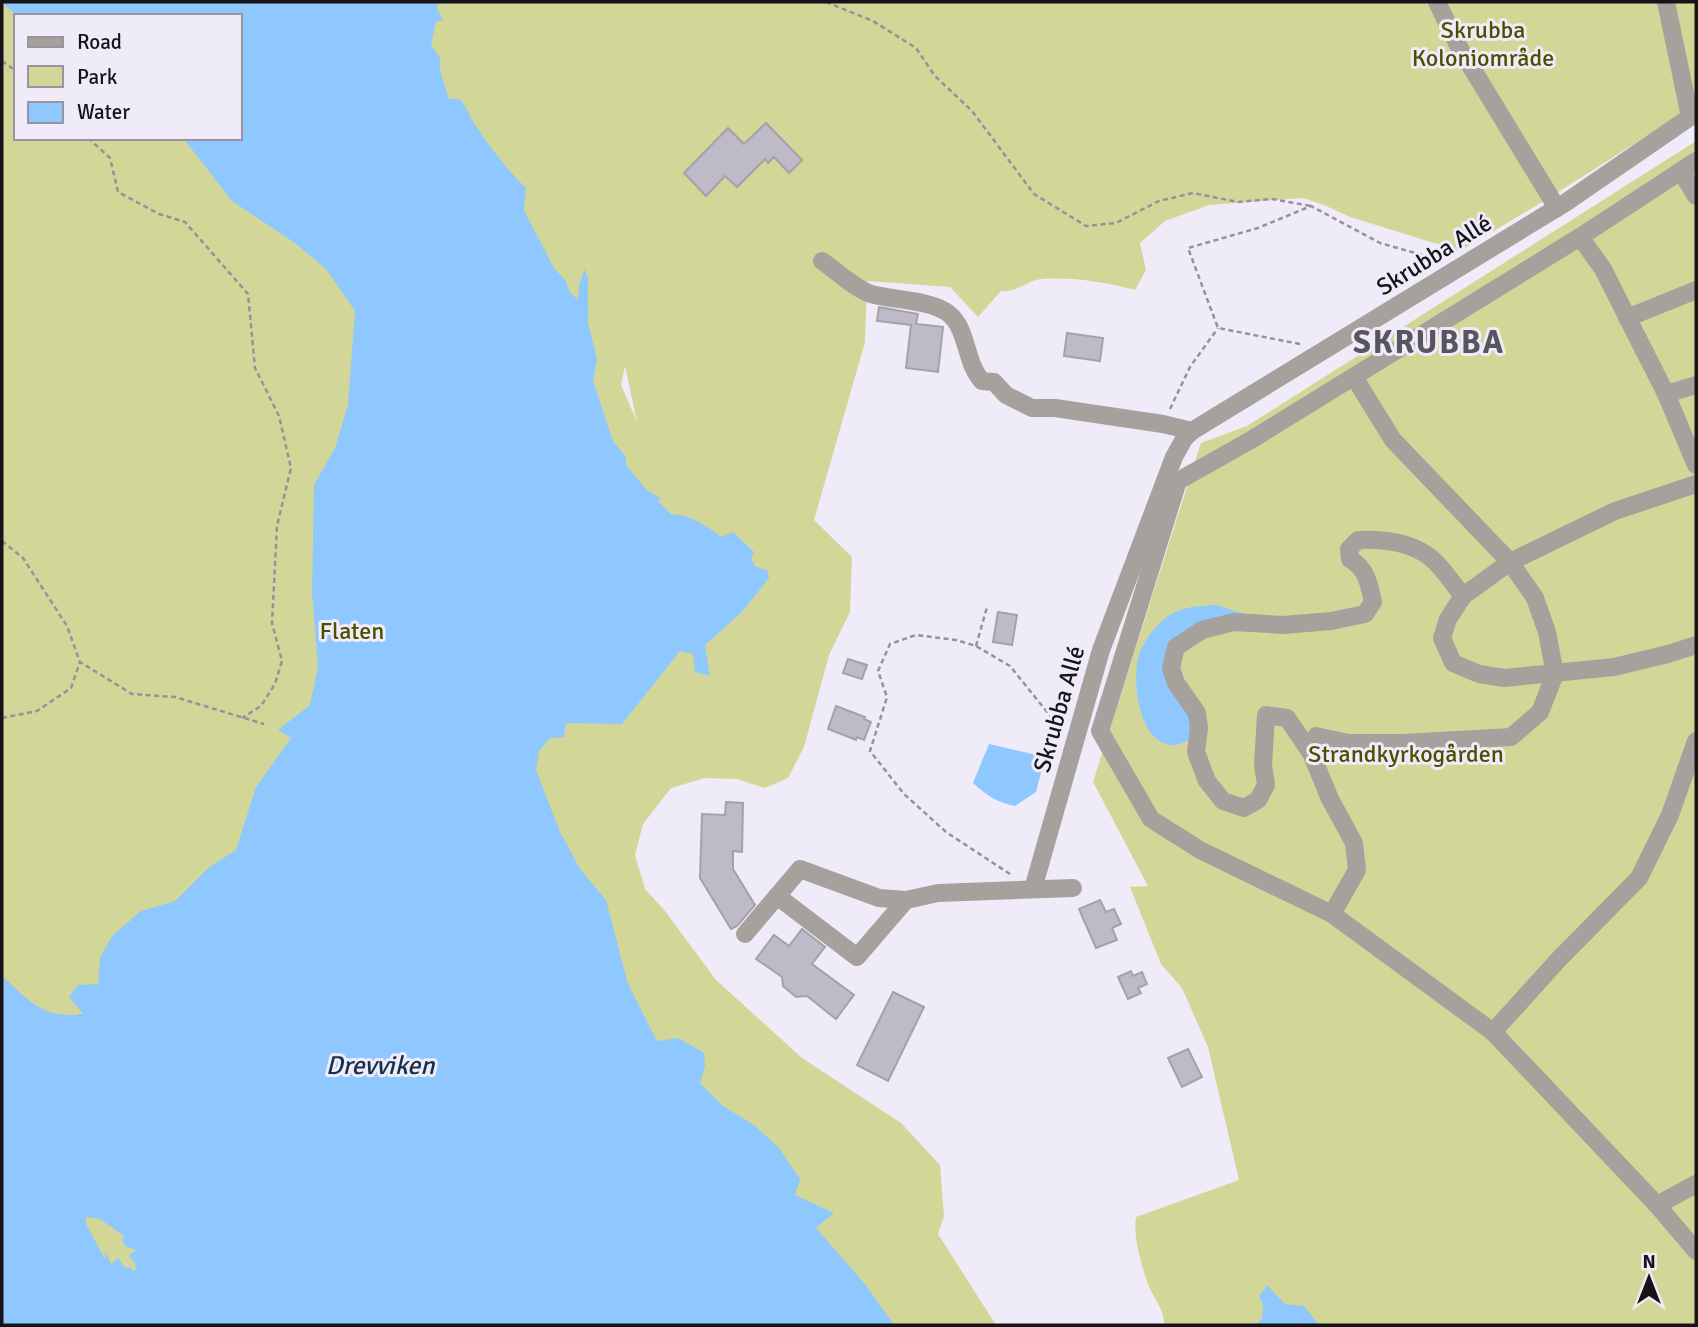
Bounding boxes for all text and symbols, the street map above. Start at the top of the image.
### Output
legend [14,14,242,140]
park label: Skrubba Koloniområde [1412,15,1554,73]
text: Road [77,29,122,55]
text: Park [77,64,118,90]
text: Water [77,99,130,125]
street label: Skrubba Allé [1371,208,1497,302]
district label: SKRUBBA [1353,323,1505,362]
park label: Flaten [320,616,384,646]
street label: Skrubba Allé [1027,642,1091,776]
park label: Strandkyrkogården [1308,739,1504,769]
water label: Drevviken [326,1050,435,1082]
north arrow [1614,1243,1684,1313]
text: N [1642,1250,1656,1274]

